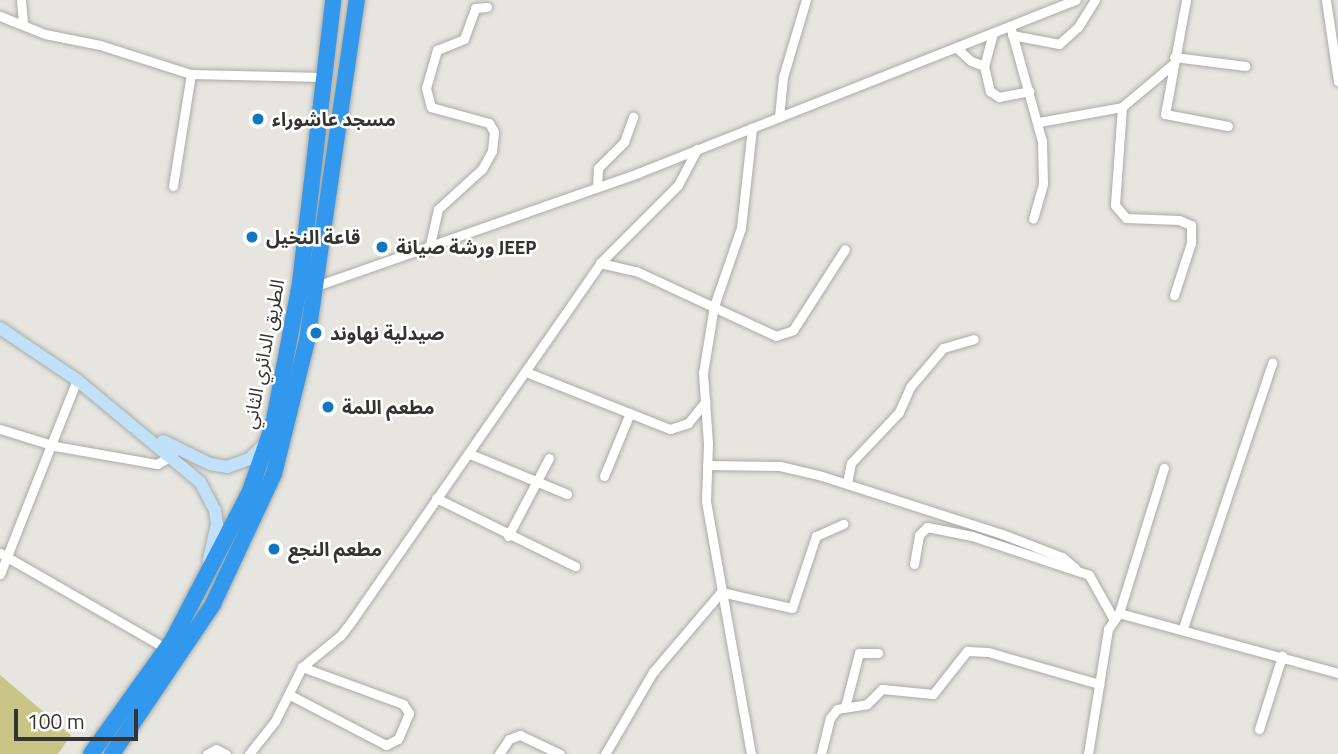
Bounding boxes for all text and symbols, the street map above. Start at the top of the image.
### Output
place label: مسجد عاشوراء [272,108,396,130]
marker: مسجد عاشوراء [250,111,266,127]
place label: قاعة النخيل [266,226,360,248]
marker: قاعة النخيل [244,229,260,245]
place label: ورشة صيانة JEEP [396,236,537,258]
marker: ورشة صيانة JEEP [374,239,390,255]
street label: الطريق الدائري الثاني [237,277,289,431]
place label: صيدلية نهاوند [330,322,445,344]
marker: صيدلية نهاوند [308,325,324,341]
place label: مطعم اللمة [342,396,435,418]
marker: مطعم اللمة [320,399,336,415]
place label: مطعم النجع [288,538,382,560]
marker: مطعم النجع [266,541,282,557]
scale bar [18,694,142,738]
text: 100 m [27,705,84,737]

